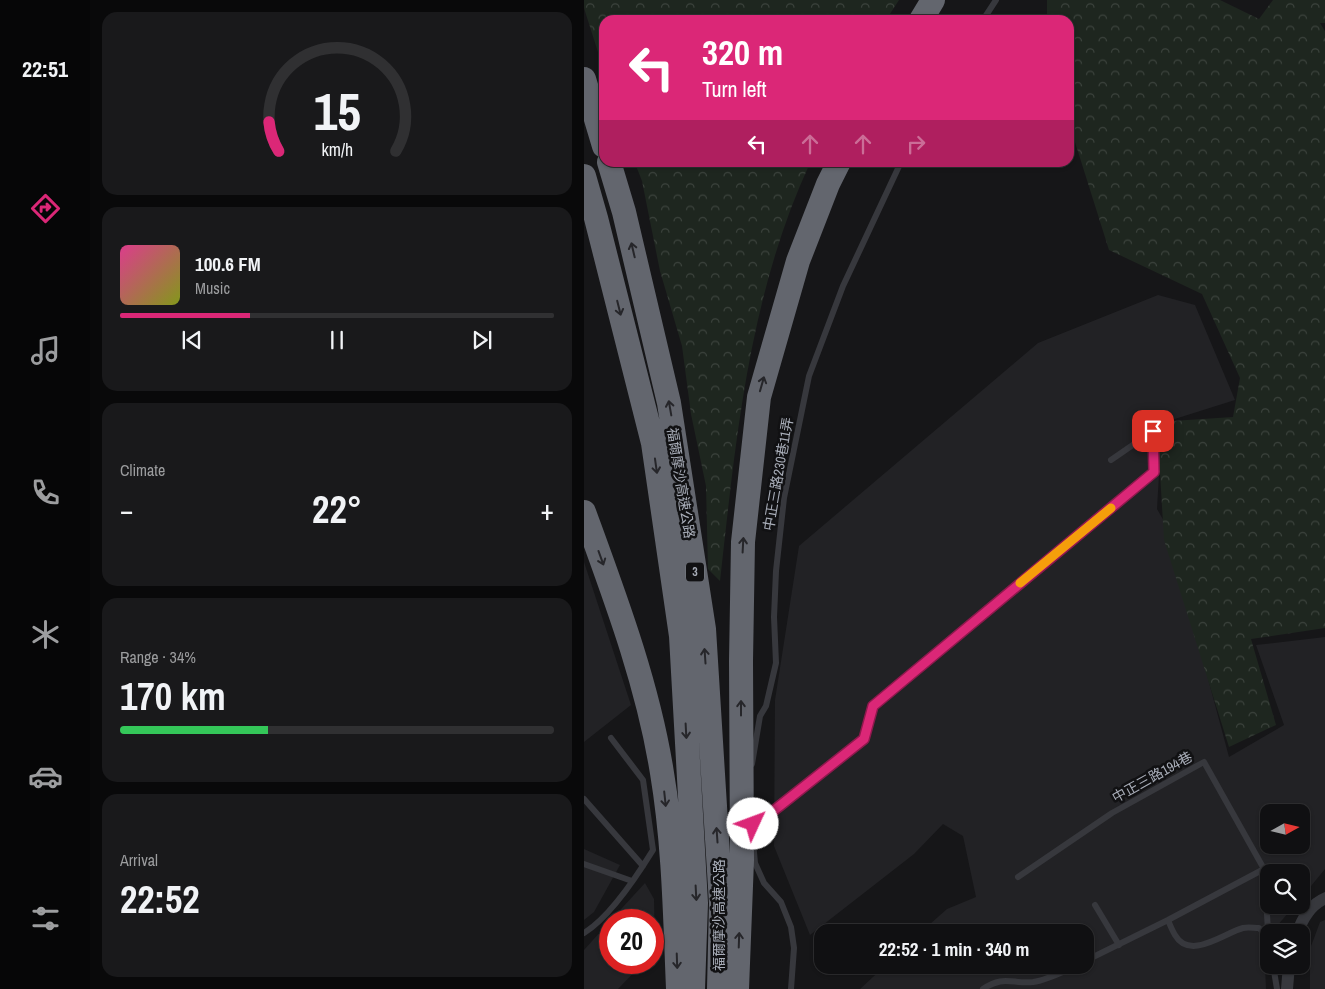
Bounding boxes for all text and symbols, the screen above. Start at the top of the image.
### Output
text: 320 m [702,29,783,76]
icon: left [619,35,684,100]
text: 22:51 [22,54,68,84]
text: Turn left [702,74,767,104]
text: 15 [313,76,361,146]
icon: left [743,130,771,158]
icon: ahead [796,130,824,158]
icon: ahead [849,130,877,158]
icon: right [902,130,930,158]
text: km/h [321,138,353,162]
icon: directions [28,191,63,226]
one-way arrow [628,243,637,259]
text: 100.6 FM [195,251,261,277]
text: Music [195,277,230,299]
one-way arrow [615,299,624,315]
icon: previous [178,326,206,354]
icon: pause [323,326,351,354]
icon: next [468,326,496,354]
icon: music [28,333,63,368]
one-way arrow [758,377,768,393]
one-way arrow [664,401,674,417]
pin [1132,410,1174,452]
street label: 中正三路230巷11弄 [759,416,797,532]
icon: arrive [1139,417,1167,445]
street label: 福爾摩沙高速公路 [663,426,699,540]
one-way arrow [651,457,661,473]
text: Climate [120,459,165,481]
icon: phone [28,475,63,510]
text: 22° [312,484,362,535]
text: − [120,491,133,529]
text: + [541,491,554,529]
one-way arrow [738,538,747,554]
one-way arrow [597,550,606,565]
road number: 3 [686,562,704,582]
icon: climate [28,617,63,652]
text: Range · 34% [120,646,196,668]
one-way arrow [701,648,710,664]
text: 170 km [120,671,226,722]
one-way arrow [736,700,746,716]
one-way arrow [682,723,691,739]
street label: 中正三路194巷 [1109,748,1195,806]
icon: car [28,759,63,794]
one-way arrow [660,791,670,807]
position arrow [726,797,778,849]
north arrow [1260,804,1310,854]
map controls [1260,804,1310,974]
one-way arrow [712,828,722,844]
text: Arrival [120,849,158,871]
street label: 福爾摩沙高速公路 [710,859,728,971]
button: search [1260,864,1310,914]
text: 22:52 [120,874,200,925]
one-way arrow [691,885,700,901]
icon: filters [28,901,63,936]
speed limit sign: 20 [599,909,664,974]
button: layers [1260,924,1310,974]
one-way arrow [734,933,744,949]
text: 22:52 · 1 min · 340 m [879,936,1029,962]
one-way arrow [672,953,681,969]

